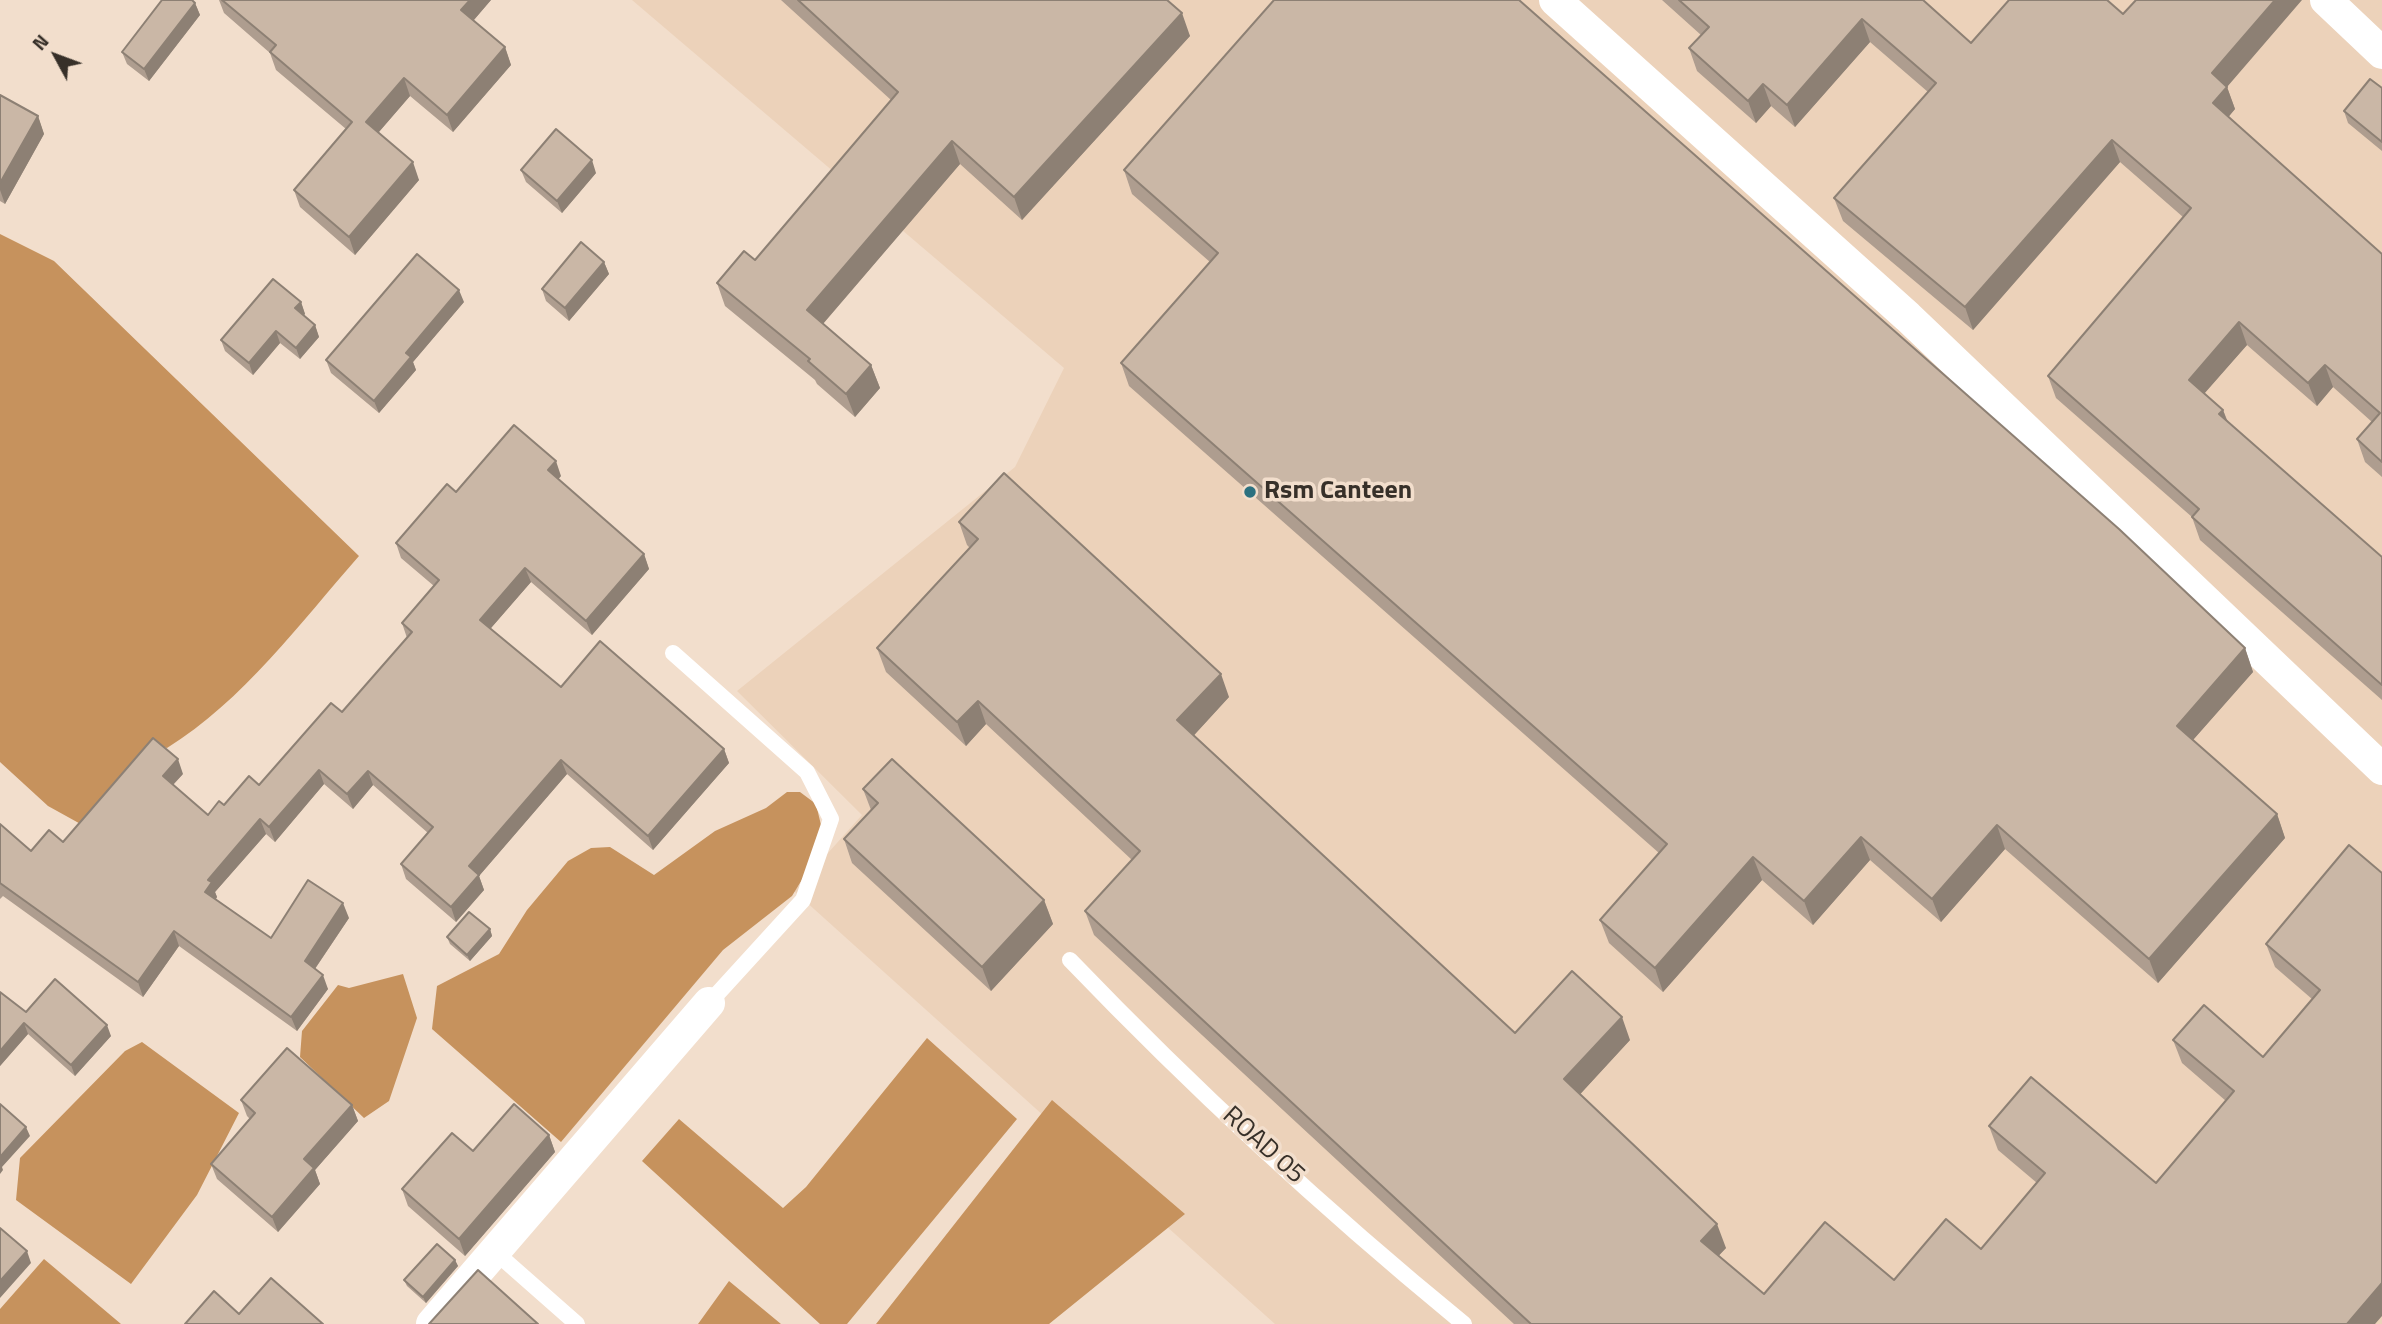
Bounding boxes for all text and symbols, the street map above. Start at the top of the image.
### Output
north arrow [21,21,91,91]
text: N [25,27,55,56]
place label: Rsm Canteen [1264,476,1412,508]
marker: Rsm Canteen [1242,484,1258,500]
street label: ROAD 05 [1215,1101,1311,1191]

